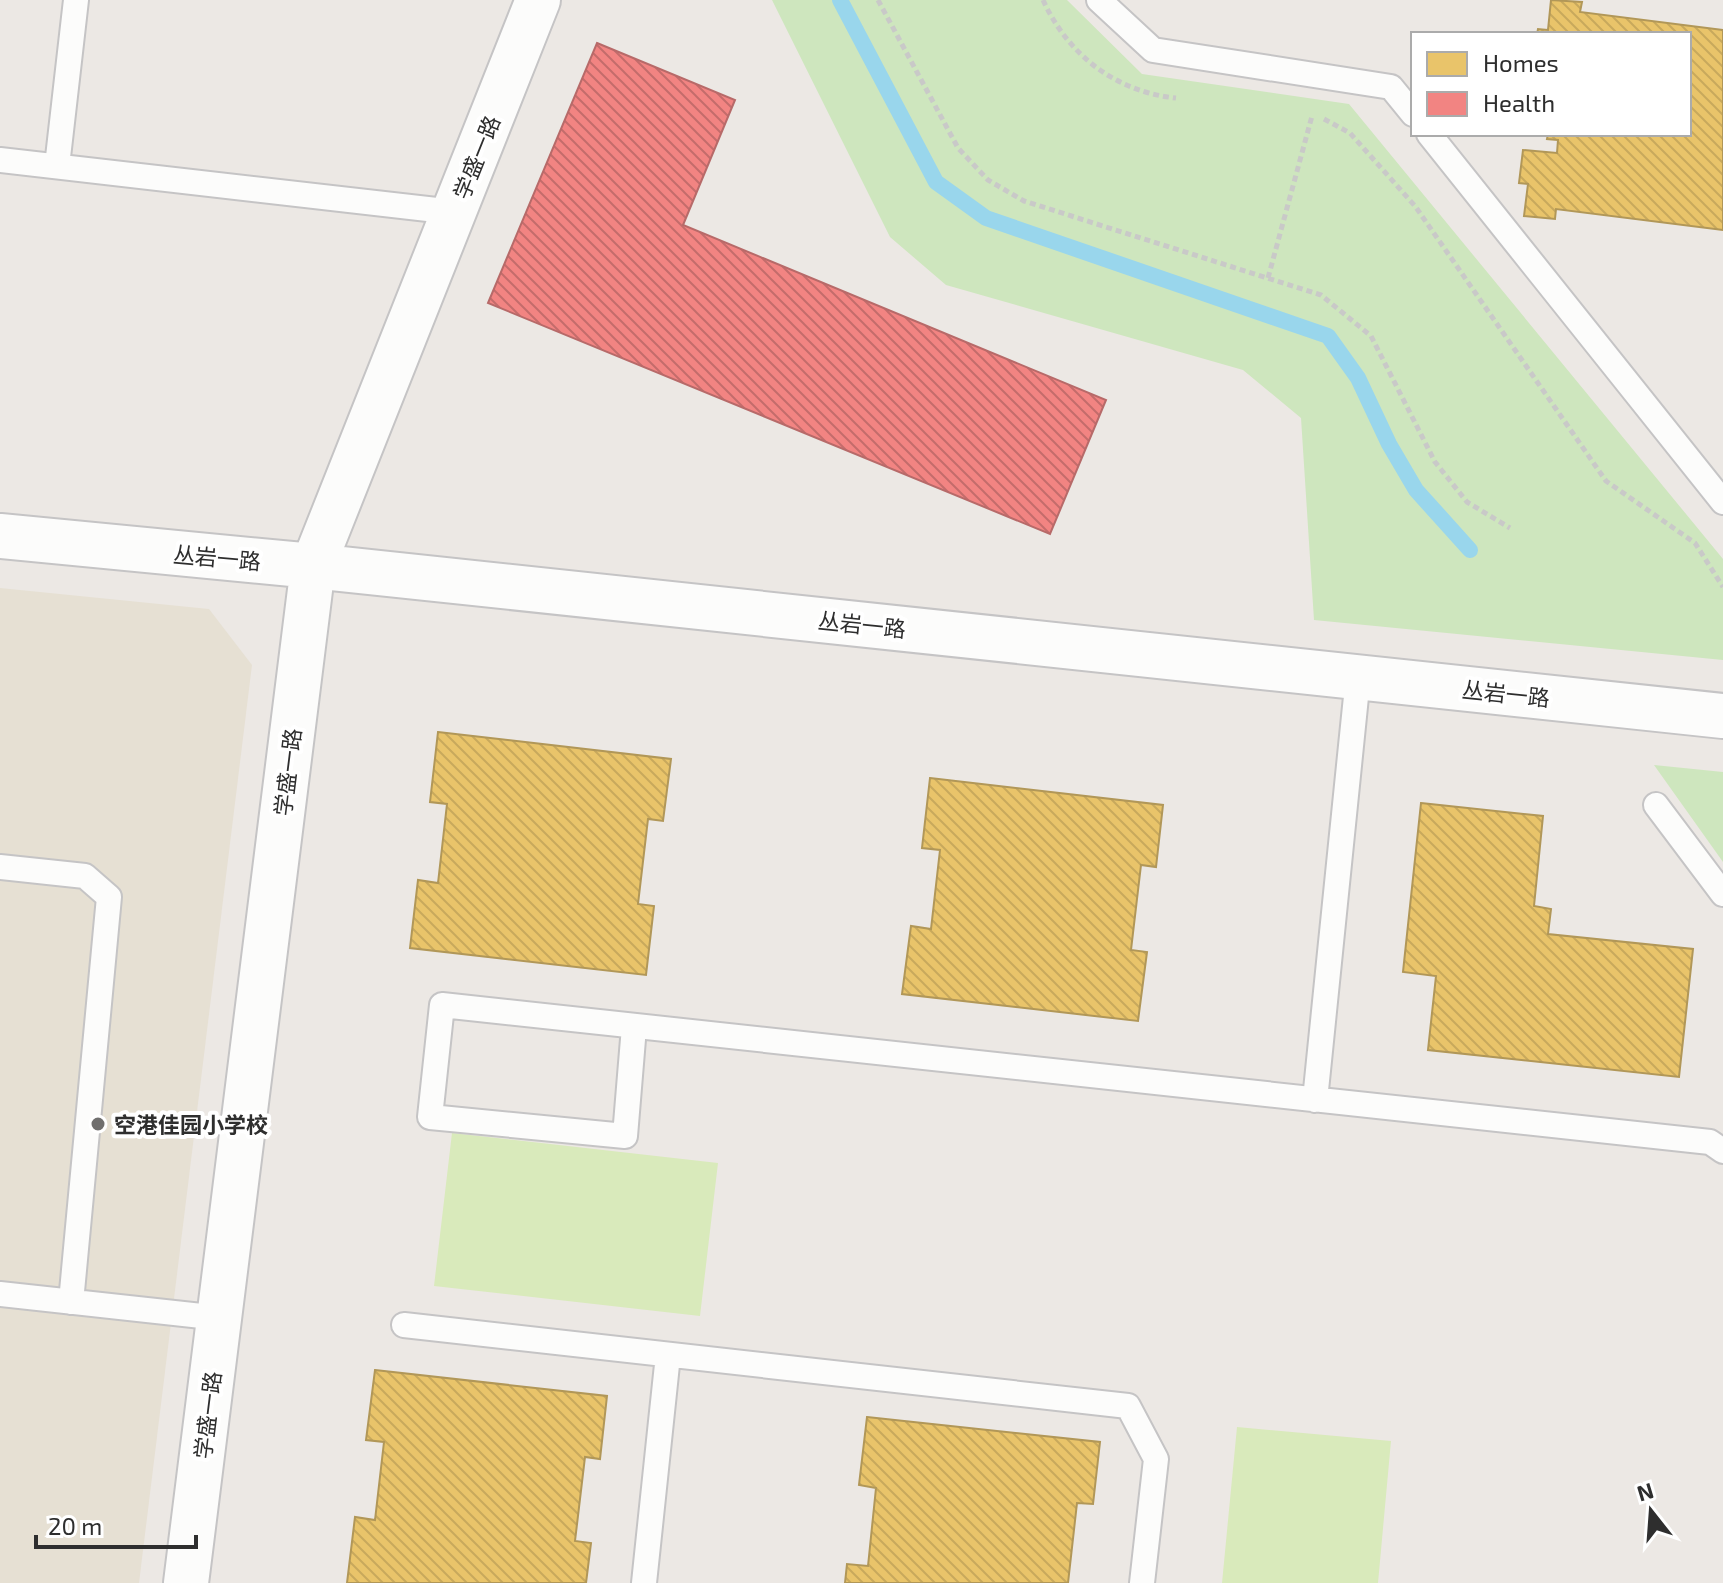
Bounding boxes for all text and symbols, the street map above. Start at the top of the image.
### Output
legend [1411,32,1691,136]
text: Homes [1483,48,1559,77]
text: Health [1483,88,1555,117]
street label: 学盛一路 [447,111,505,203]
street label: 丛岩一路 [172,540,262,574]
street label: 丛岩一路 [817,606,907,642]
street label: 丛岩一路 [1461,675,1551,711]
street label: 学盛一路 [269,727,305,817]
place label: 空港佳园小学校 [114,1111,268,1137]
marker: 空港佳园小学校 [89,1115,107,1133]
street label: 学盛一路 [189,1370,225,1460]
north arrow [1611,1471,1691,1551]
text: N [1633,1476,1656,1506]
scale bar [36,1499,196,1549]
text: 20 m [48,1511,102,1540]

